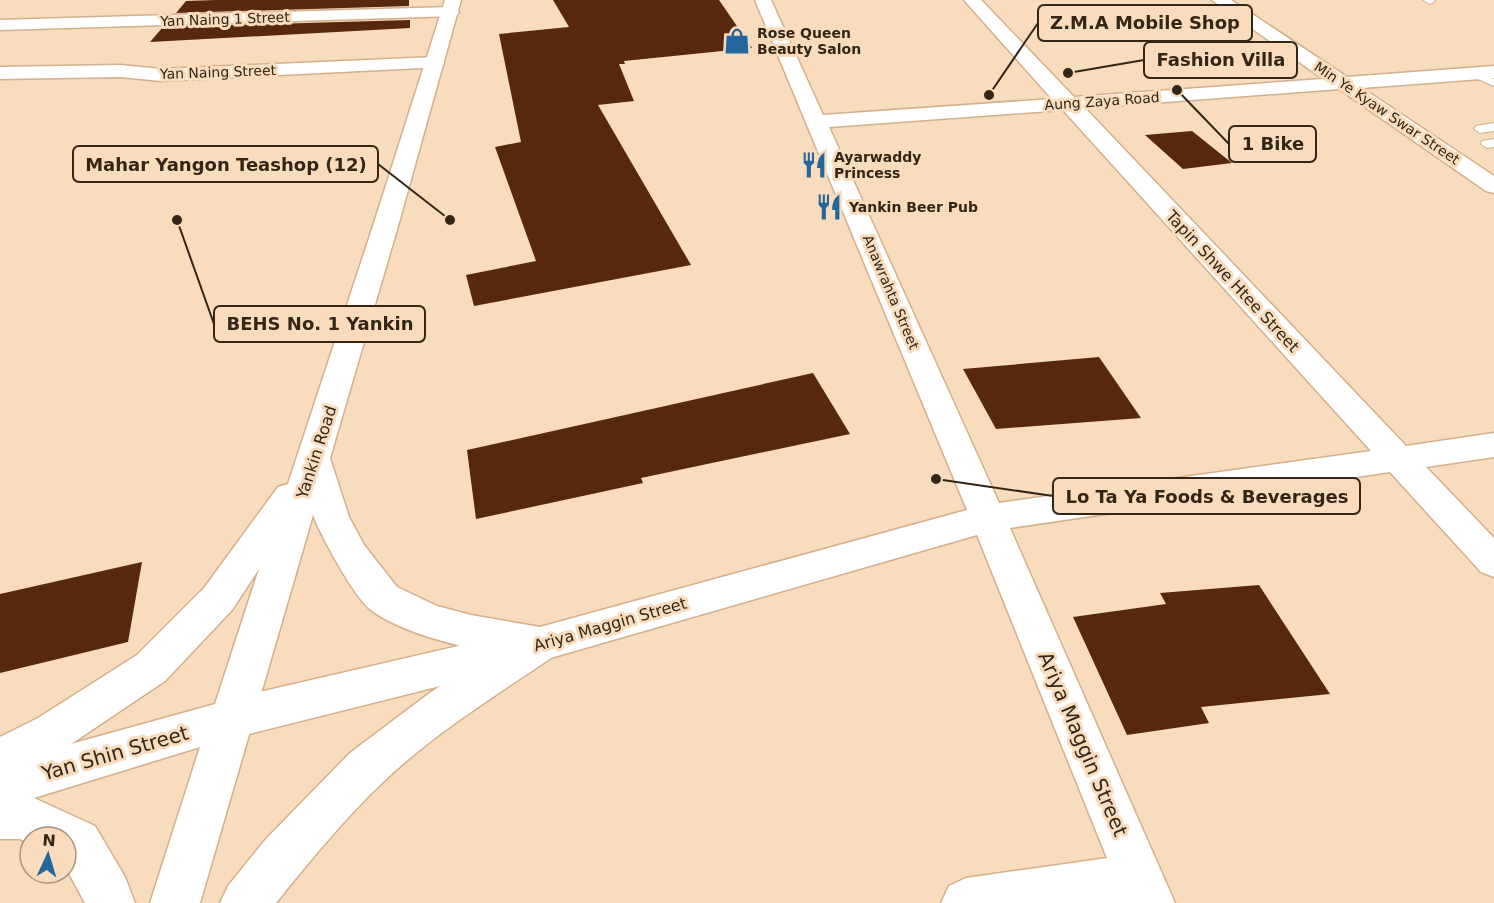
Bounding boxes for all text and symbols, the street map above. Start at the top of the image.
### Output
callout: Z.M.A Mobile Shop [1038,5,1252,41]
street label: Yan Naing 1 Street [159,9,291,29]
text: Z.M.A Mobile Shop [1050,12,1240,33]
place label: Rose Queen Beauty Salon [757,25,861,57]
shop icon: Rose Queen Beauty Salon [722,26,752,56]
callout: Fashion Villa [1144,42,1297,78]
text: Fashion Villa [1157,49,1285,70]
street label: Min Ye Kyaw Swar Street [1311,58,1463,168]
street label: Yan Naing Street [159,62,277,82]
street label: Aung Zaya Road [1044,89,1160,113]
callout: 1 Bike [1229,126,1316,162]
text: 1 Bike [1242,133,1304,154]
callout: Mahar Yangon Teashop (12) [73,146,378,182]
place label: Ayarwaddy Princess [834,149,921,181]
restaurant icon: Ayarwaddy Princess [799,150,829,180]
text: Mahar Yangon Teashop (12) [85,154,367,175]
restaurant icon: Yankin Beer Pub [814,192,844,222]
place label: Yankin Beer Pub [848,199,978,215]
street label: Tapin Shwe Htee Street [1161,206,1303,356]
street label: Anawrahta Street [860,232,923,352]
callout: BEHS No. 1 Yankin [214,306,425,342]
text: BEHS No. 1 Yankin [227,313,413,334]
street label: Yankin Road [292,403,340,502]
callout: Lo Ta Ya Foods & Beverages [1053,478,1360,514]
text: Lo Ta Ya Foods & Beverages [1065,486,1349,507]
street label: Ariya Maggin Street [531,593,689,655]
street label: Ariya Maggin Street [1033,648,1133,840]
street label: Yan Shin Street [38,721,191,786]
north arrow [18,825,78,885]
text: N [42,831,56,850]

